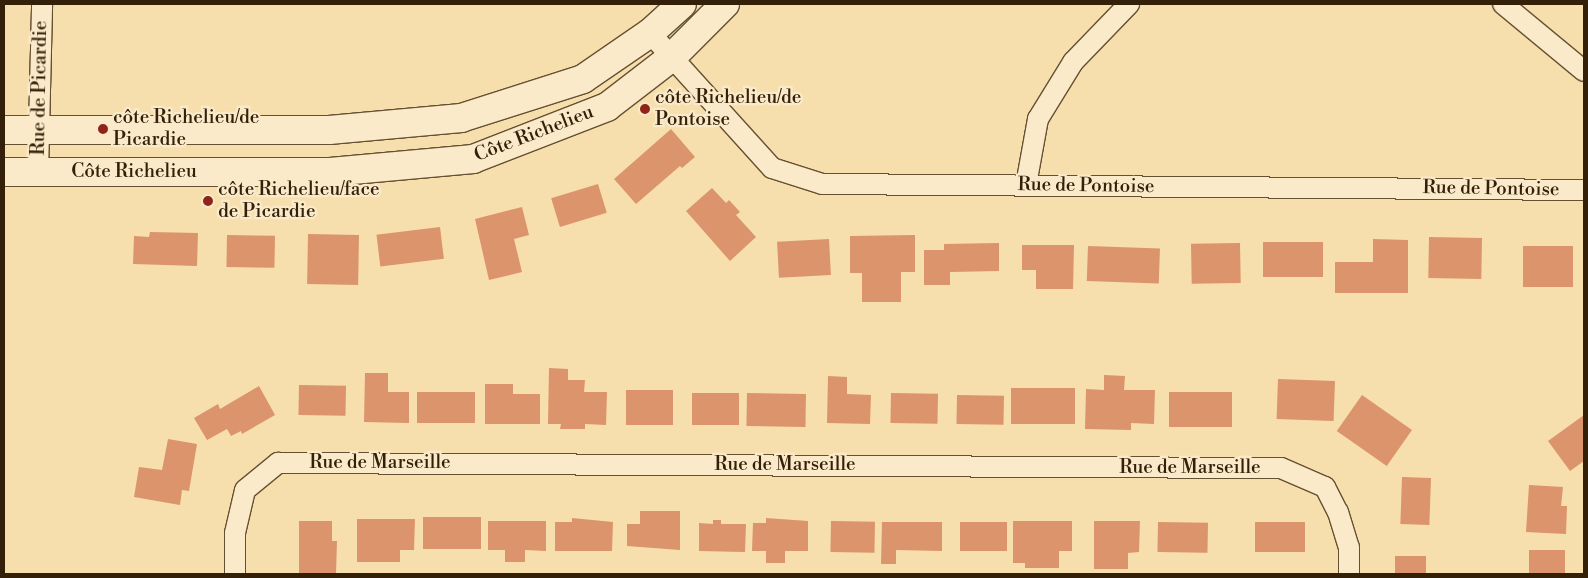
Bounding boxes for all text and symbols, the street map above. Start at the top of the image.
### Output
street label: Rue de Picardie [27,20,53,156]
place label: côte Richelieu/de Pontoise [655,87,801,131]
street label: Côte Richelieu [471,101,597,167]
marker: côte Richelieu/de Pontoise [639,103,651,115]
place label: côte Richelieu/de Picardie [113,107,259,151]
marker: côte Richelieu/de Picardie [97,123,109,135]
street label: Côte Richelieu [71,161,197,183]
street label: Rue de Pontoise [1017,173,1155,199]
street label: Rue de Pontoise [1422,176,1560,202]
place label: côte Richelieu/face de Picardie [218,179,380,223]
marker: côte Richelieu/face de Picardie [202,195,214,207]
street label: Rue de Marseille [309,452,451,474]
street label: Rue de Marseille [714,454,856,476]
street label: Rue de Marseille [1119,457,1261,479]

